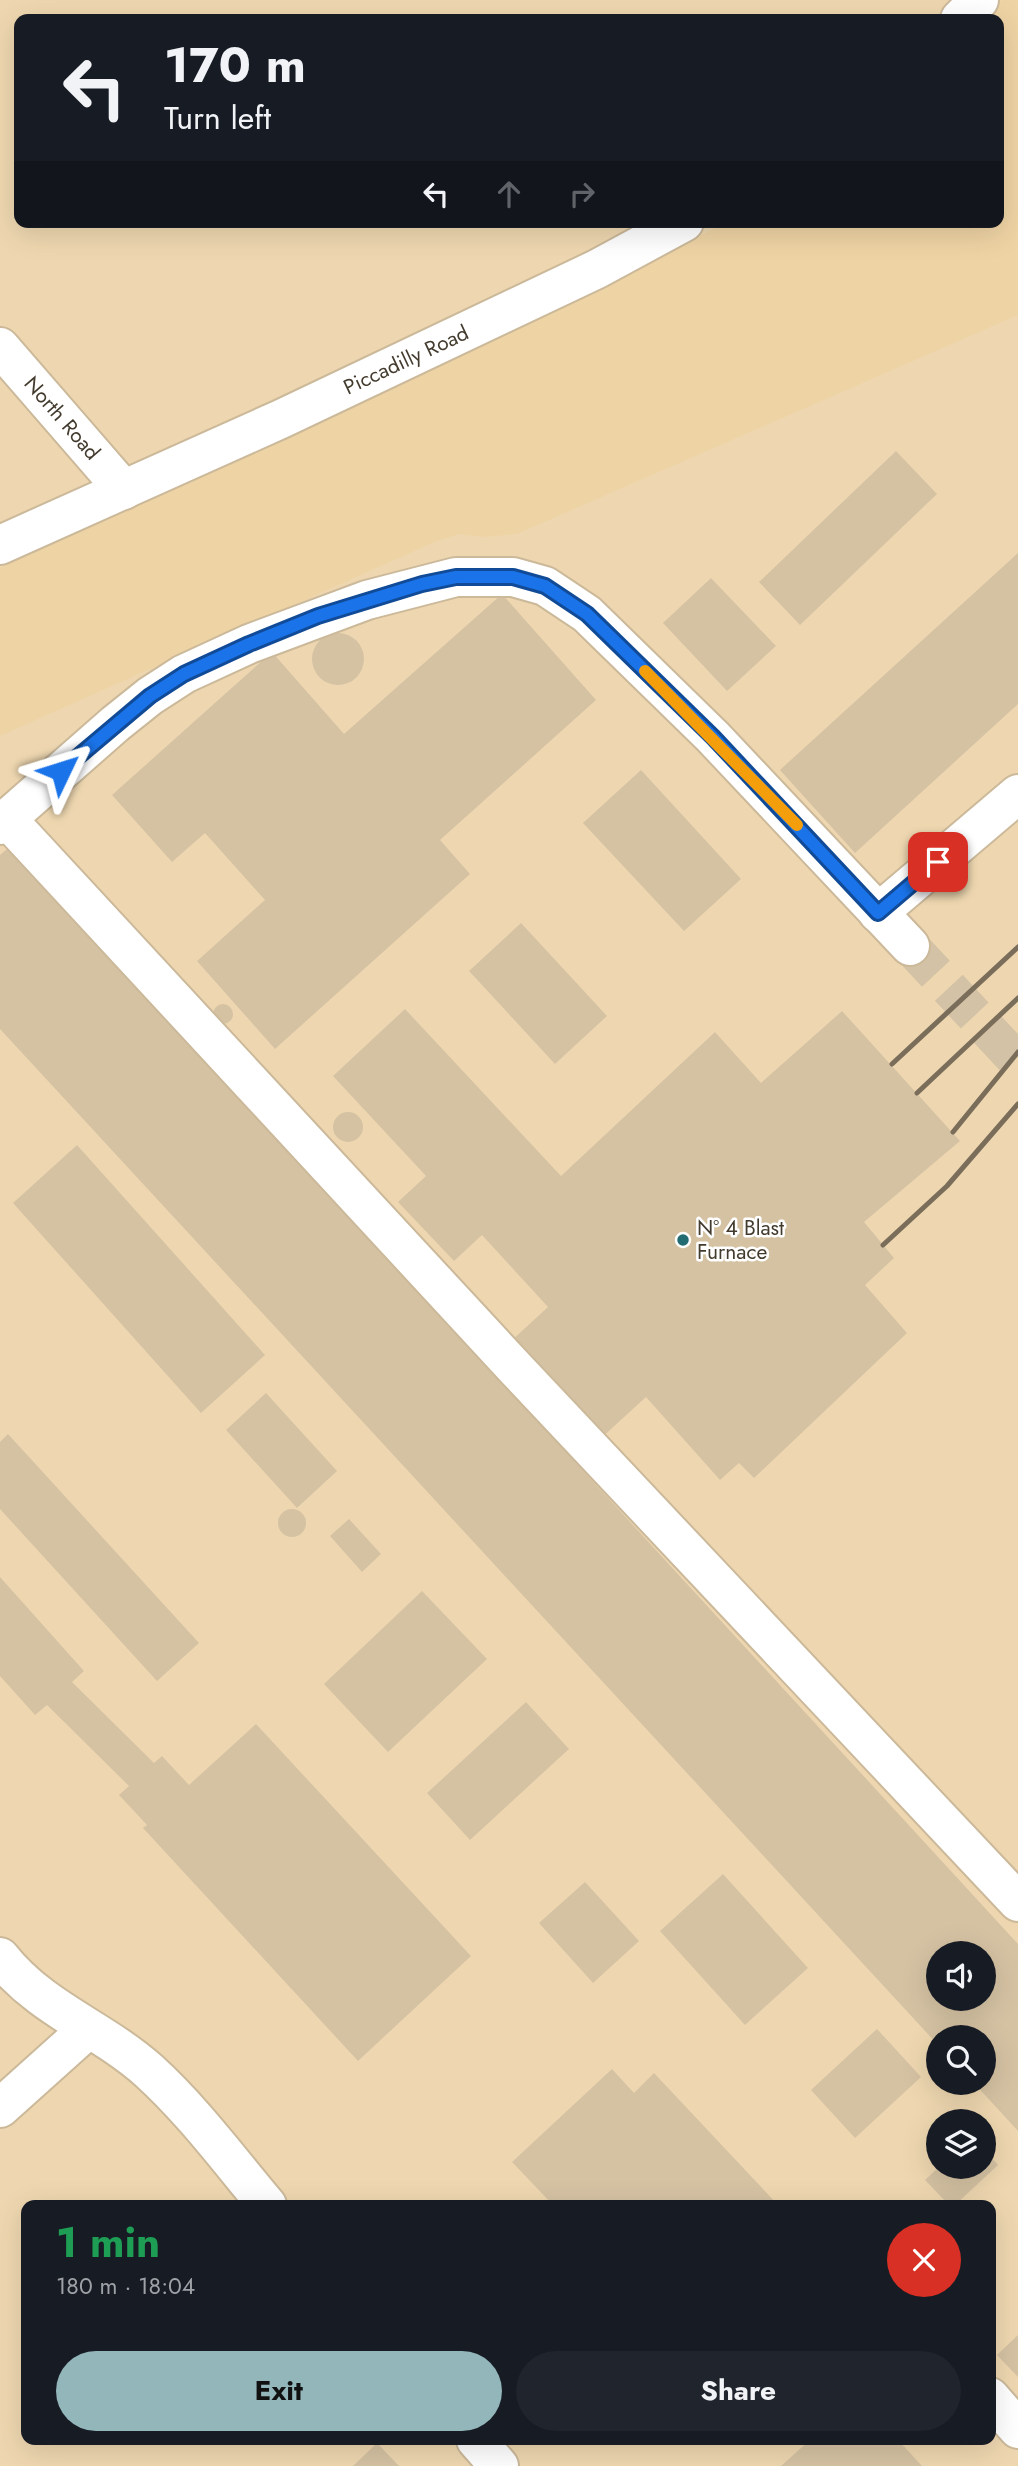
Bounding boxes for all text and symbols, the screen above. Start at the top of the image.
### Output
text: 170 m [164,30,306,100]
icon: left [49,42,140,133]
text: Turn left [164,95,271,141]
icon: left [417,175,455,213]
icon: ahead [490,175,528,213]
icon: right [563,175,601,213]
street label: Piccadilly Road [338,318,474,402]
street label: North Road [17,369,107,467]
position arrow [24,734,98,808]
pin [908,832,968,892]
icon: arrive [919,843,957,881]
place label: Nº 4 Blast Furnace [697,1213,784,1267]
marker: Nº 4 Blast Furnace [675,1232,691,1248]
map controls [926,1941,996,2179]
button: sound [926,1941,996,2011]
button: search [926,2025,996,2095]
button: layers [926,2109,996,2179]
text: 1 min [56,2212,160,2273]
button: close [887,2223,961,2297]
text: 180 m · 18:04 [56,2269,195,2303]
button: Exit [56,2351,502,2431]
button: Share [516,2351,961,2431]

